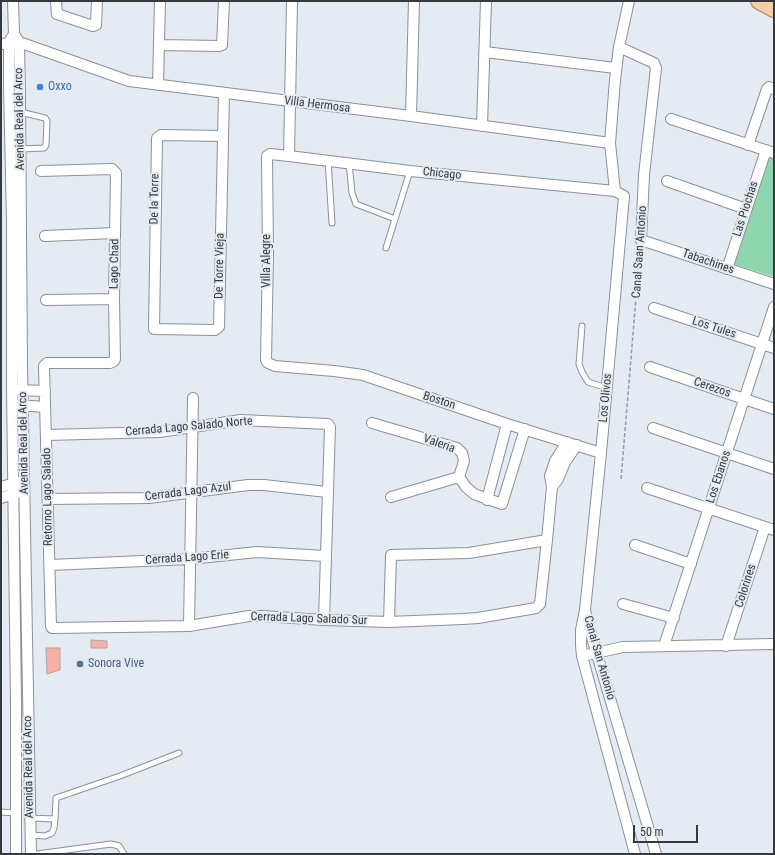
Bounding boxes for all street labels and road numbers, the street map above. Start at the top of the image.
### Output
street label: Avenida Real del Arco [12,68,28,170]
street label: Villa Hermosa [283,94,351,116]
street label: Chicago [422,165,462,183]
street label: De la Torre [147,173,163,225]
street label: Las Piochas [730,179,762,239]
street label: Canal Saan Antonio [630,205,650,299]
street label: De Torre Vieja [212,233,228,299]
street label: Villa Alegre [260,234,274,288]
street label: Lago Chad [107,239,123,289]
street label: Tabachines [680,246,736,278]
street label: Los Tules [690,314,738,342]
street label: Los Olivos [597,373,615,423]
street label: Cerezos [692,375,732,401]
street label: Boston [421,389,457,413]
street label: Avenida Real del Arco [16,392,32,494]
street label: Cerrada Lago Salado Norte [125,414,253,440]
street label: Valeria [421,432,457,456]
street label: Retorno Lago Salado [40,448,56,546]
street label: Los Ebanos [704,449,734,505]
street label: Cerrada Lago Azul [144,480,232,504]
street label: Cerrada Lago Erie [145,548,229,568]
street label: Colorines [732,562,760,610]
street label: Cerrada Lago Salado Sur [250,610,368,628]
street label: Canal San Antonio [580,614,618,702]
street label: Avenida Real del Arco [21,716,37,818]

